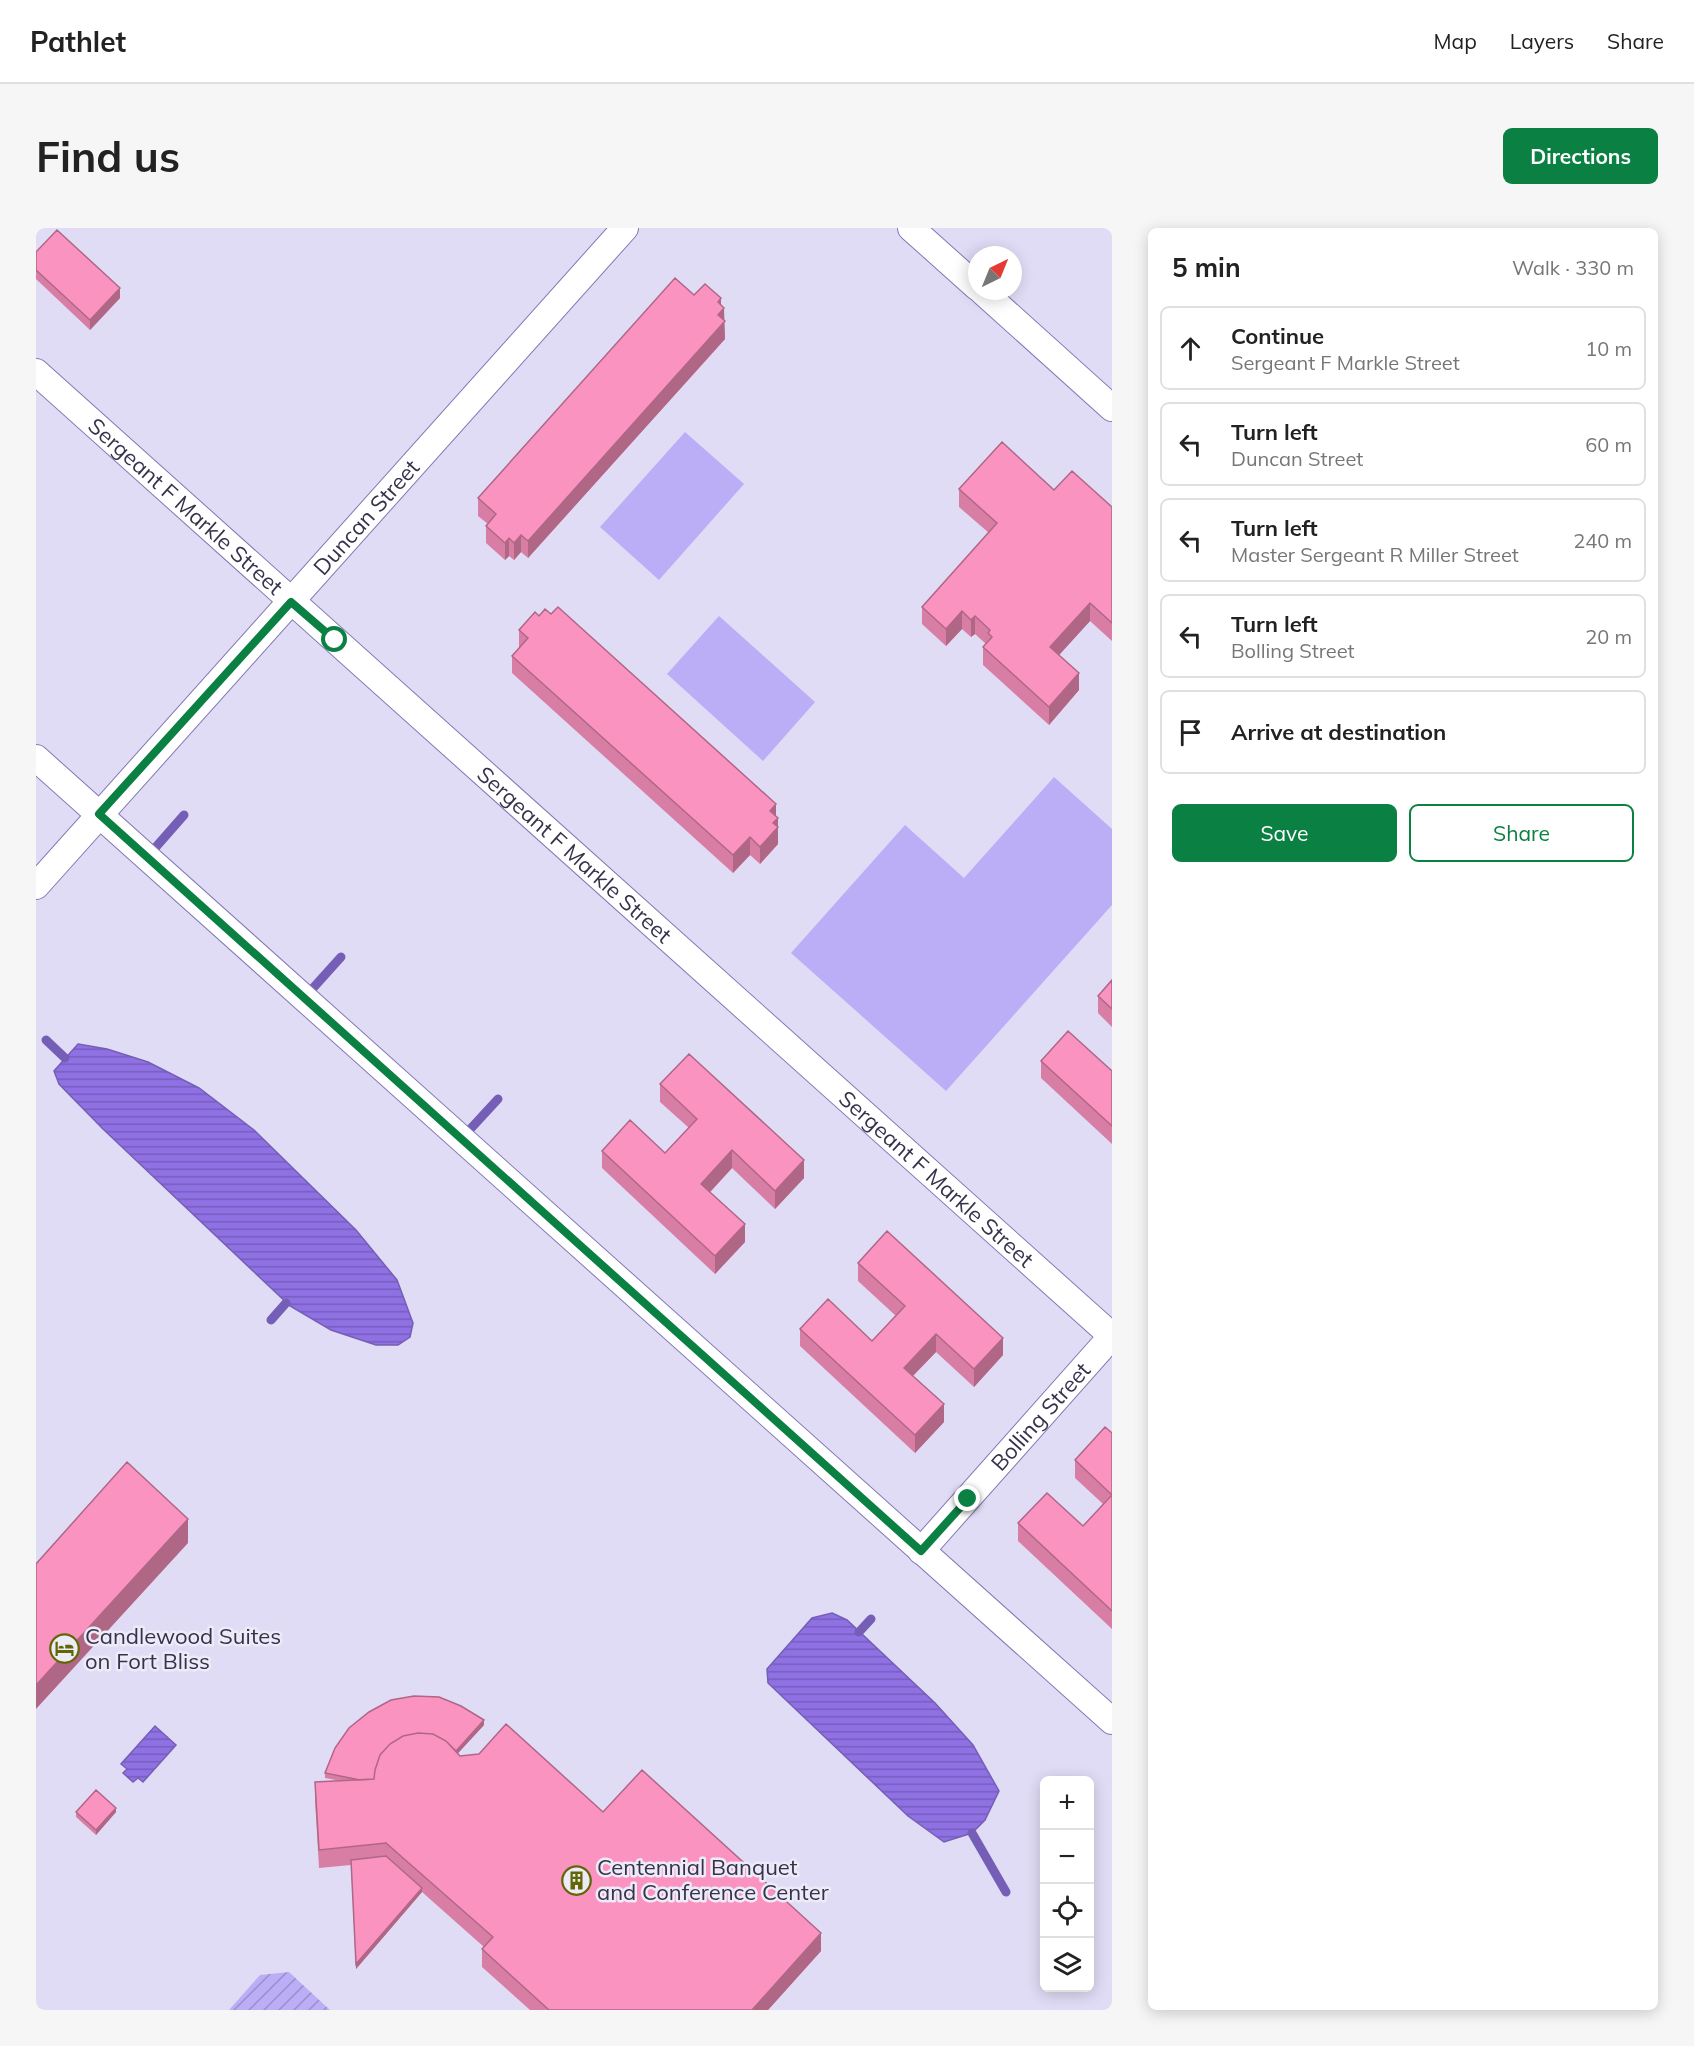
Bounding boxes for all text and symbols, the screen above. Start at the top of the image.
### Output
text: Pathlet [30,24,126,59]
text: Map [1434,28,1477,54]
text: Layers [1510,28,1574,54]
text: Share [1607,28,1664,54]
button: Directions [1503,128,1658,184]
text: Find us [36,130,180,183]
north arrow [968,246,1022,300]
text: 5 min [1172,251,1241,284]
text: Walk · 330 m [1512,255,1634,280]
text: Continue [1231,322,1324,350]
icon: ahead [1174,332,1207,365]
text: 10 m [1585,336,1632,361]
text: Sergeant F Markle Street [1231,350,1460,375]
street label: Sergeant F Markle Street [83,412,289,601]
text: Turn left [1231,418,1318,446]
icon: left [1174,428,1207,461]
text: 60 m [1585,432,1632,457]
text: Duncan Street [1231,446,1363,471]
street label: Duncan Street [307,453,425,581]
text: Turn left [1231,514,1318,542]
icon: left [1174,524,1207,557]
text: 240 m [1573,528,1632,553]
text: Master Sergeant R Miller Street [1231,542,1519,567]
text: Turn left [1231,610,1318,638]
icon: left [1174,620,1207,653]
text: 20 m [1585,624,1632,649]
route start [321,626,347,652]
text: Bolling Street [1231,638,1355,663]
icon: arrive [1174,716,1207,749]
text: Arrive at destination [1231,718,1446,746]
street label: Sergeant F Markle Street [471,760,678,949]
button: Save [1172,804,1397,862]
button: Share [1409,804,1634,862]
street label: Sergeant F Markle Street [833,1084,1040,1273]
street label: Bolling Street [985,1356,1096,1477]
route end [954,1485,980,1511]
place label: Candlewood Suites on Fort Bliss [85,1622,281,1675]
hotel icon: Candlewood Suites on Fort Bliss [48,1633,80,1665]
map controls [1040,1776,1094,1992]
button: + [1040,1776,1094,1830]
button: − [1040,1830,1094,1884]
place label: Centennial Banquet and Conference Center [597,1853,829,1906]
building icon: Centennial Banquet and Conference Center [560,1864,592,1896]
button: locate [1040,1884,1094,1938]
button: layers [1040,1938,1094,1992]

